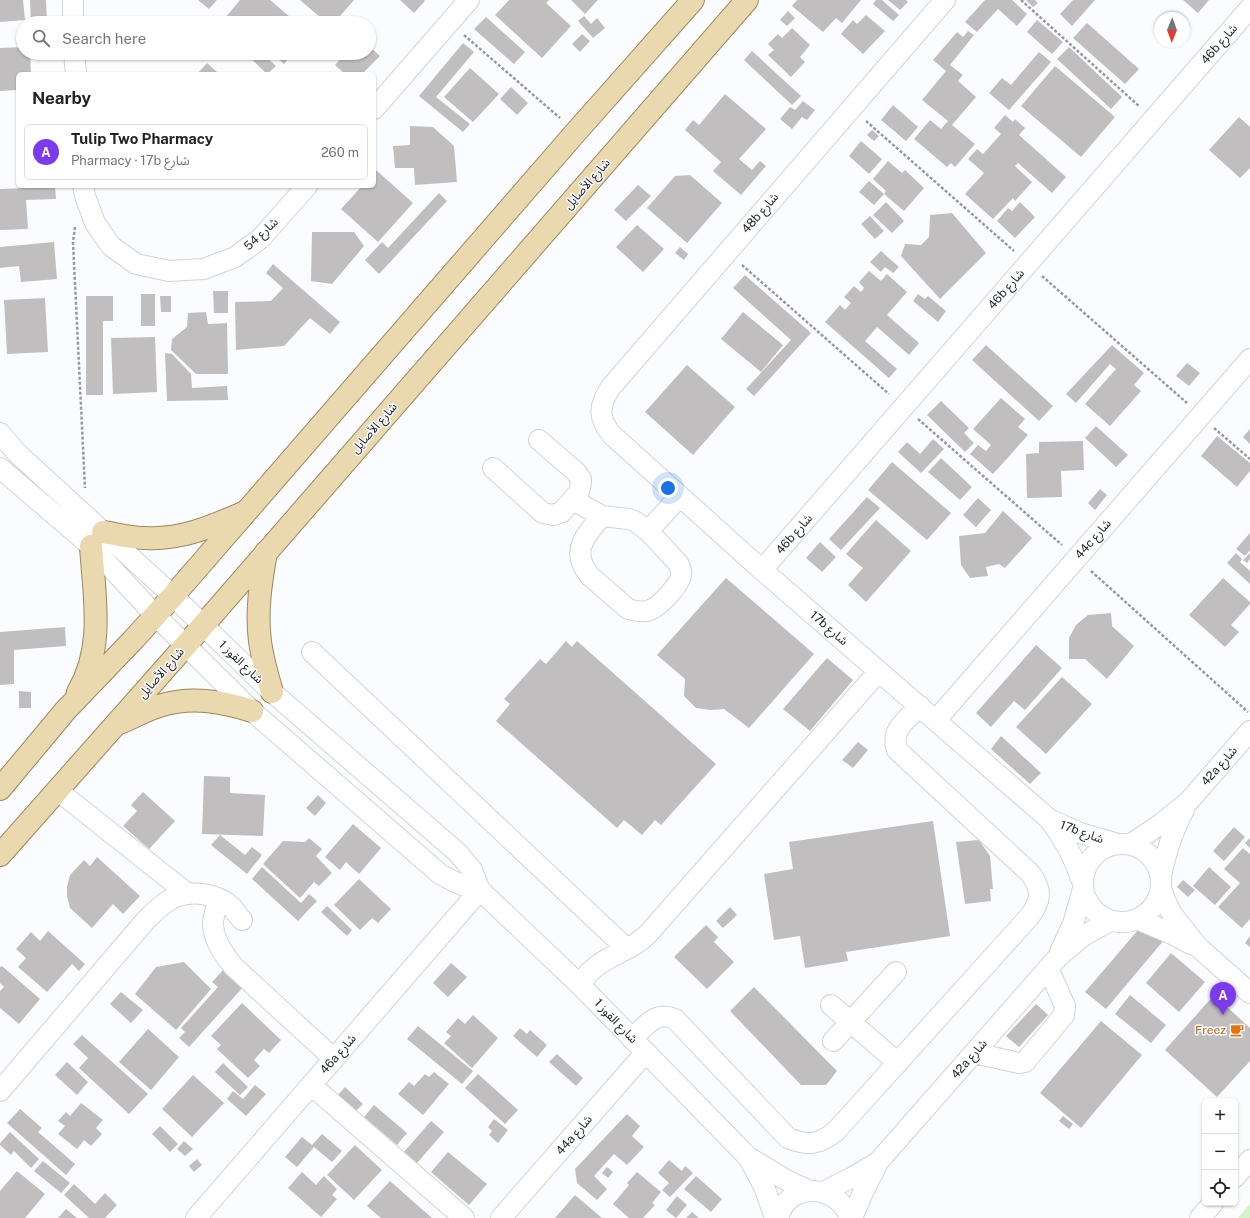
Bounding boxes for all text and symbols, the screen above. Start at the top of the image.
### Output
north arrow [1154,12,1190,48]
search box [16,16,376,60]
street label: 46b شارع [1198,21,1242,68]
icon: search [30,27,52,49]
text: Search here [62,30,146,47]
text: Nearby [32,88,91,108]
text: Tulip Two Pharmacy [71,130,213,147]
text: A [41,145,51,160]
text: 260 m [321,145,359,160]
text: Pharmacy · 17b شارع [71,153,190,168]
street label: شارع الأصايل [561,156,614,214]
street label: 48b شارع [739,190,783,237]
street label: شارع 54 [241,215,282,255]
street label: 46b شارع [985,266,1029,313]
street label: شارع الأصايل [348,400,401,458]
your location [658,478,678,498]
street label: 46b شارع [773,511,817,558]
street label: 44c شارع [1072,516,1115,563]
street label: 17b شارع [806,608,851,650]
street label: شارع القوز 1 [215,637,266,688]
street label: شارع الأصايل [135,645,188,703]
street label: 42a شارع [1198,743,1241,790]
street label: 17b شارع [1058,818,1106,848]
pin: A [1210,982,1236,1015]
street label: شارع القوز 1 [590,996,641,1047]
cafe icon: Freez [1229,1022,1245,1038]
place label: Freez [1195,1023,1226,1037]
street label: 46a شارع [317,1031,361,1078]
street label: 42a شارع [948,1036,991,1083]
map controls [1202,1098,1238,1206]
button: + [1202,1098,1238,1134]
street label: 44a شارع [553,1112,597,1159]
button: − [1202,1134,1238,1170]
button: locate [1202,1170,1238,1206]

